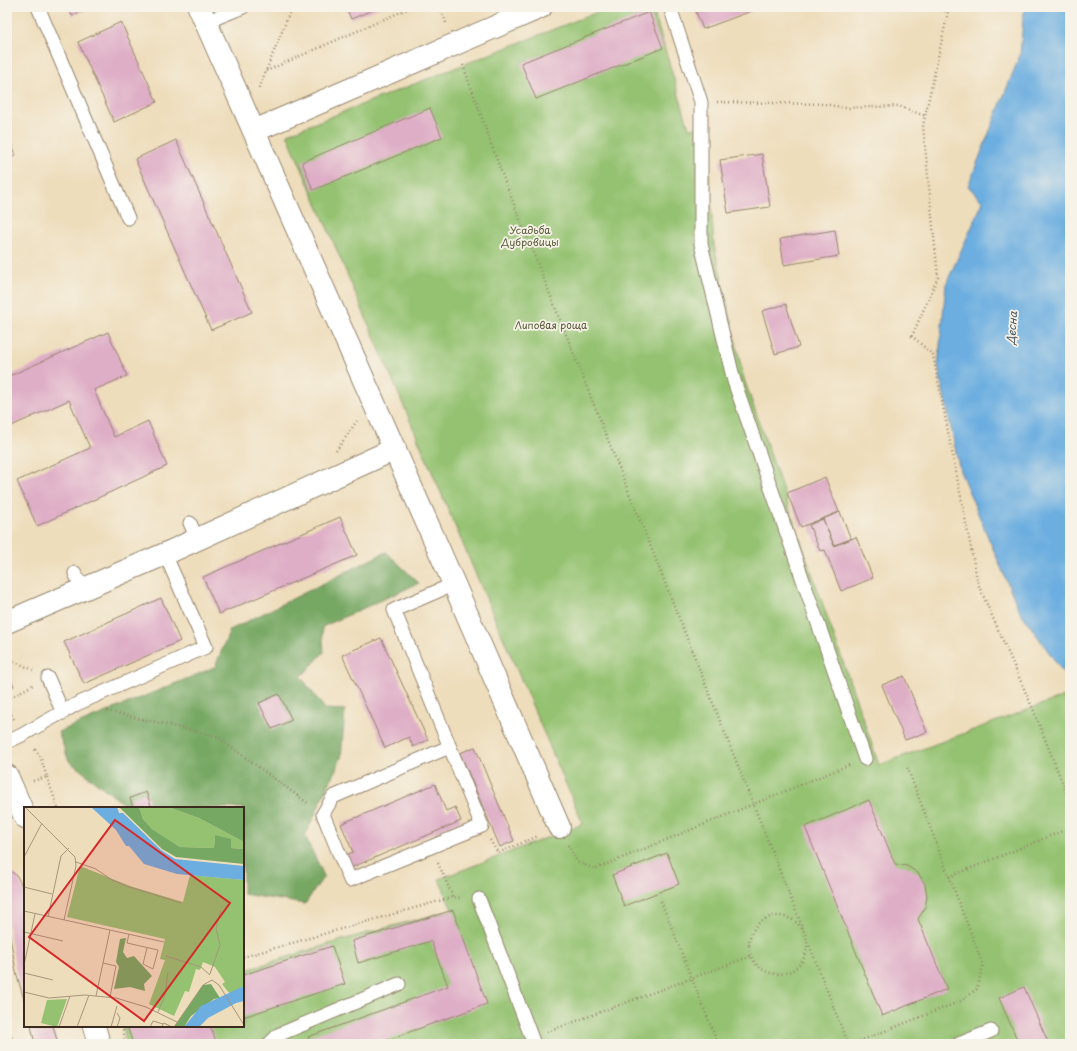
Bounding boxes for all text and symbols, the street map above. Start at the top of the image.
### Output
park label: Усадьба Дубровицы [500,222,559,250]
water label: Десна [1002,310,1021,346]
park label: Липовая роща [515,317,588,332]
inset map [24,807,244,1027]

